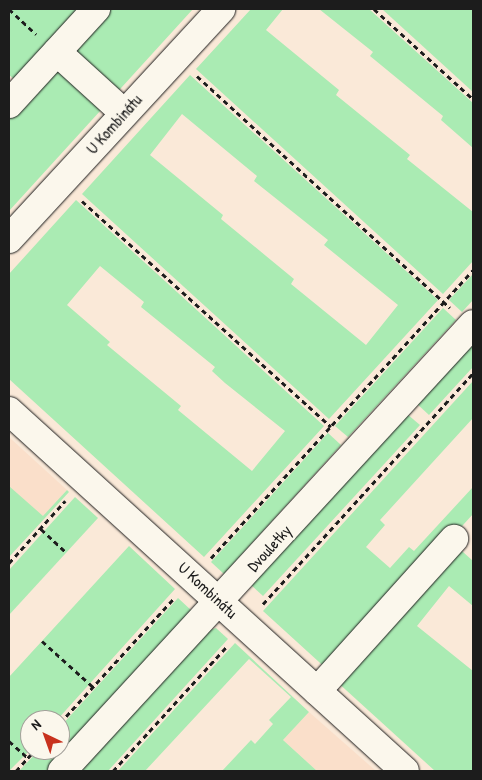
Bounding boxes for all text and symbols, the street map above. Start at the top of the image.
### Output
street label: U Kombinátu [82,90,146,158]
street label: Dvouletky [243,521,295,575]
street label: U Kombinátu [174,558,242,622]
north arrow [20,710,70,760]
text: N [26,715,44,734]

